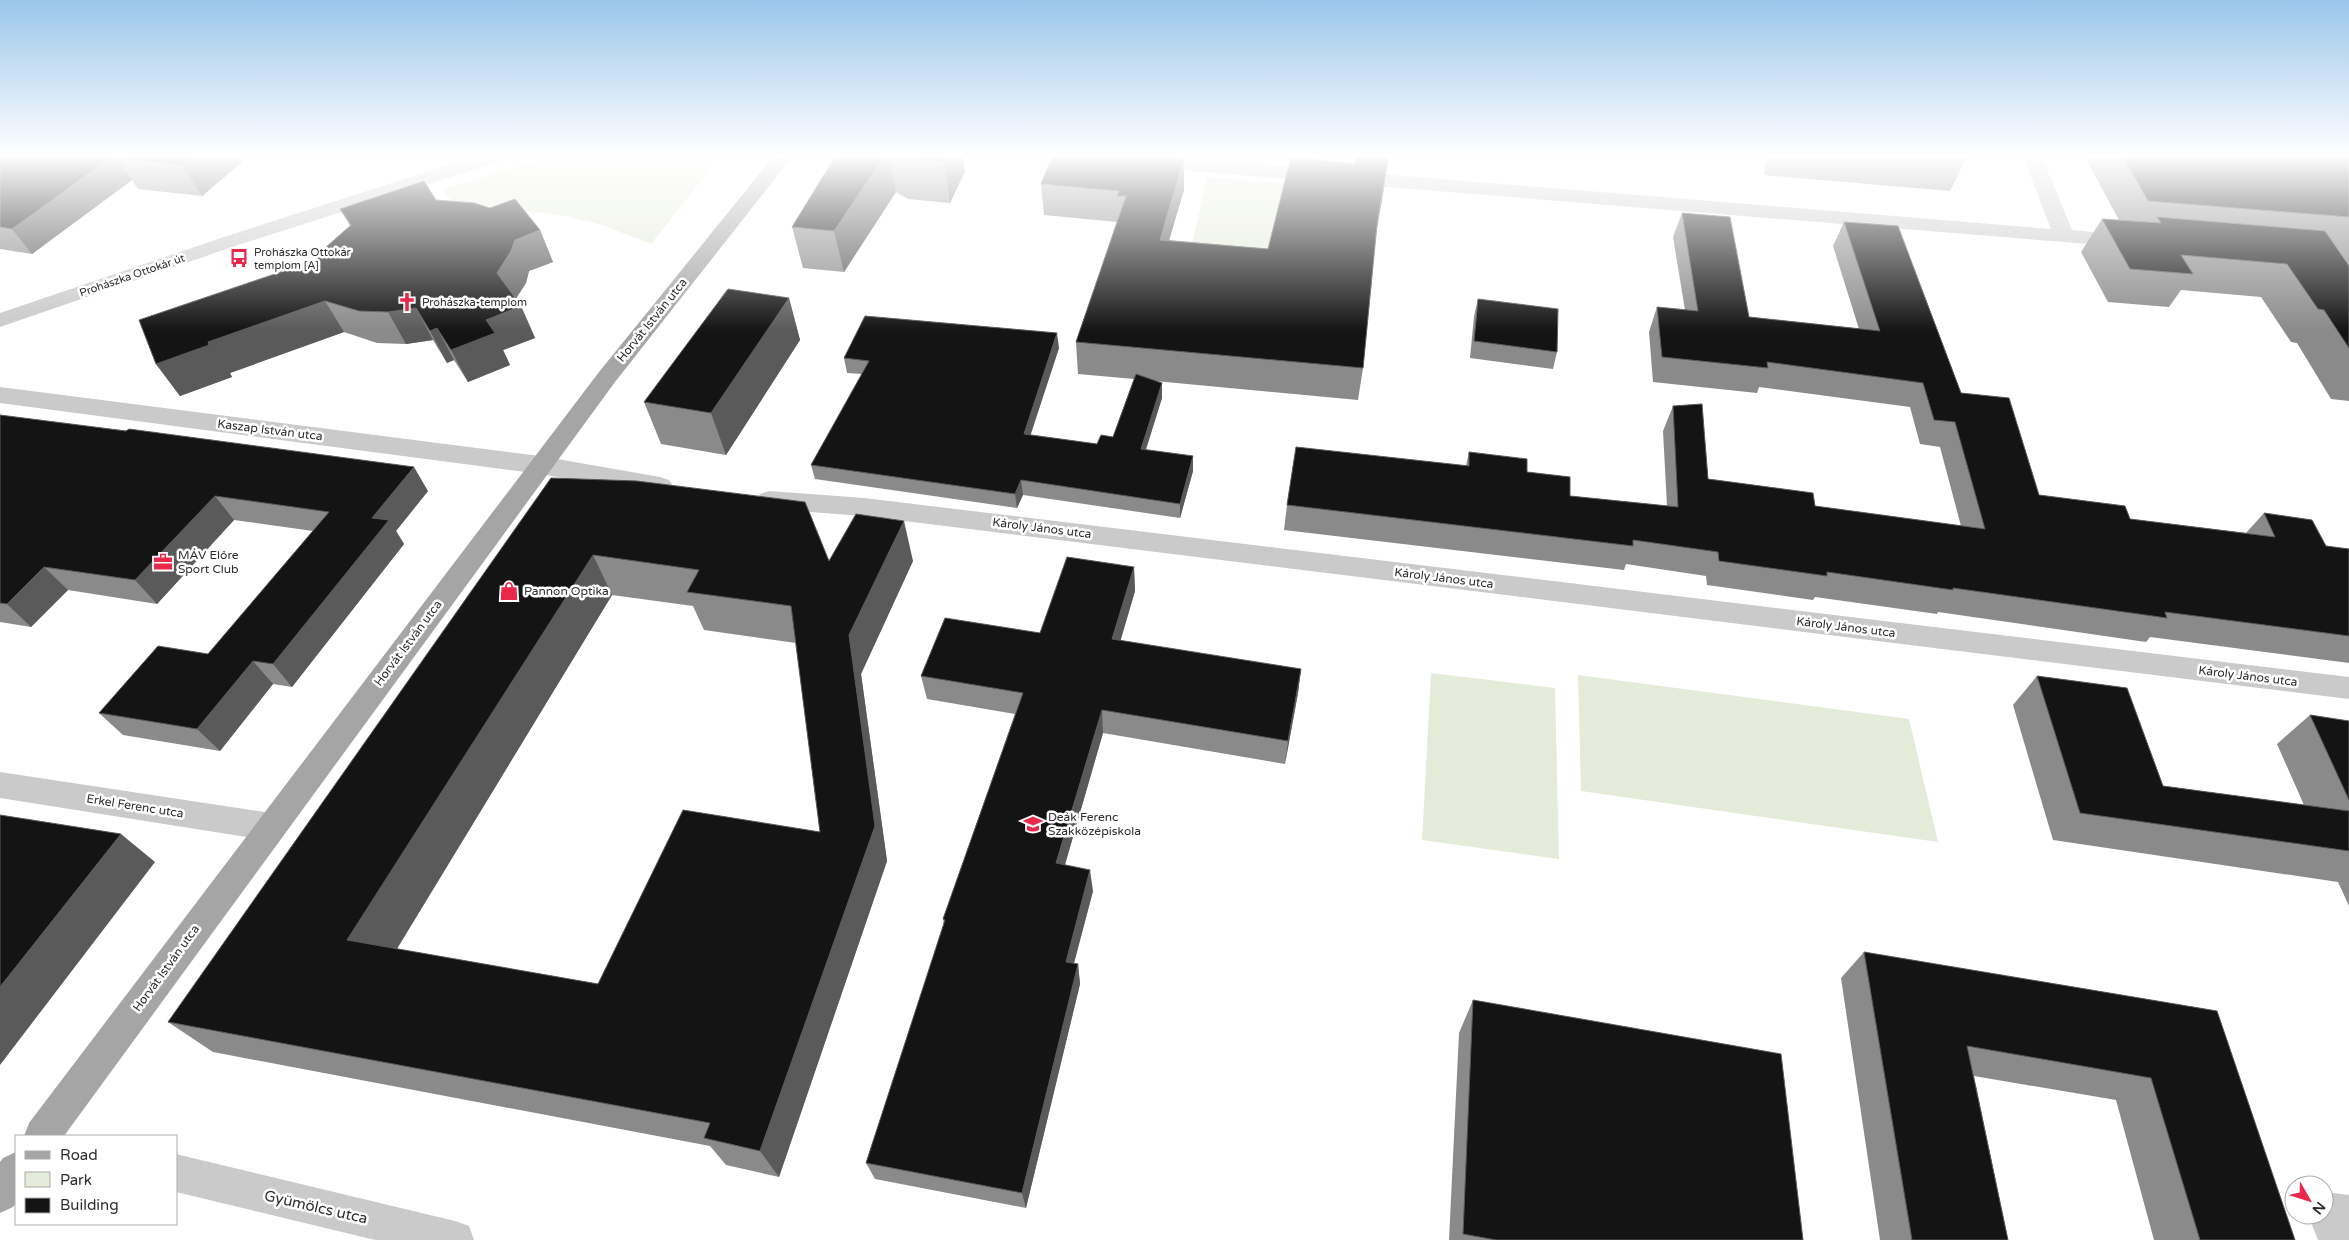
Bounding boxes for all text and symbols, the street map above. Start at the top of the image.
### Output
place label: Prohászka Ottokár templom [A] [254,246,352,272]
bus stop icon: Prohászka Ottokár templom [A] [228,247,250,269]
street label: Prohászka Ottokár út [78,251,187,300]
street label: Horvát István utca [614,275,690,365]
church icon: Prohászka-templom [396,291,418,313]
place label: Prohászka-templom [422,296,527,309]
street label: Kaszap István utca [217,417,323,443]
street label: Károly János utca [992,515,1092,541]
place label: MÁV Előre Sport Club [178,548,239,576]
office icon: MÁV Előre Sport Club [152,551,174,573]
street label: Károly János utca [1394,565,1494,591]
shop icon: Pannon Optika [498,580,520,602]
place label: Pannon Optika [524,584,609,598]
street label: Horvát István utca [371,598,445,688]
street label: Károly János utca [1796,614,1896,640]
street label: Károly János utca [2198,663,2298,689]
street label: Erkel Ferenc utca [85,791,185,821]
place label: Deák Ferenc Szakközépiskola [1048,810,1141,838]
school or university icon: Deák Ferenc Szakközépiskola [1022,813,1044,835]
street label: Horvát István utca [130,922,202,1014]
legend [15,1135,178,1225]
text: Road [60,1146,98,1164]
text: Park [60,1171,92,1189]
north arrow [2284,1175,2334,1225]
street label: Gyümölcs utca [263,1186,369,1228]
text: Building [60,1196,119,1214]
text: N [2309,1198,2329,1218]

